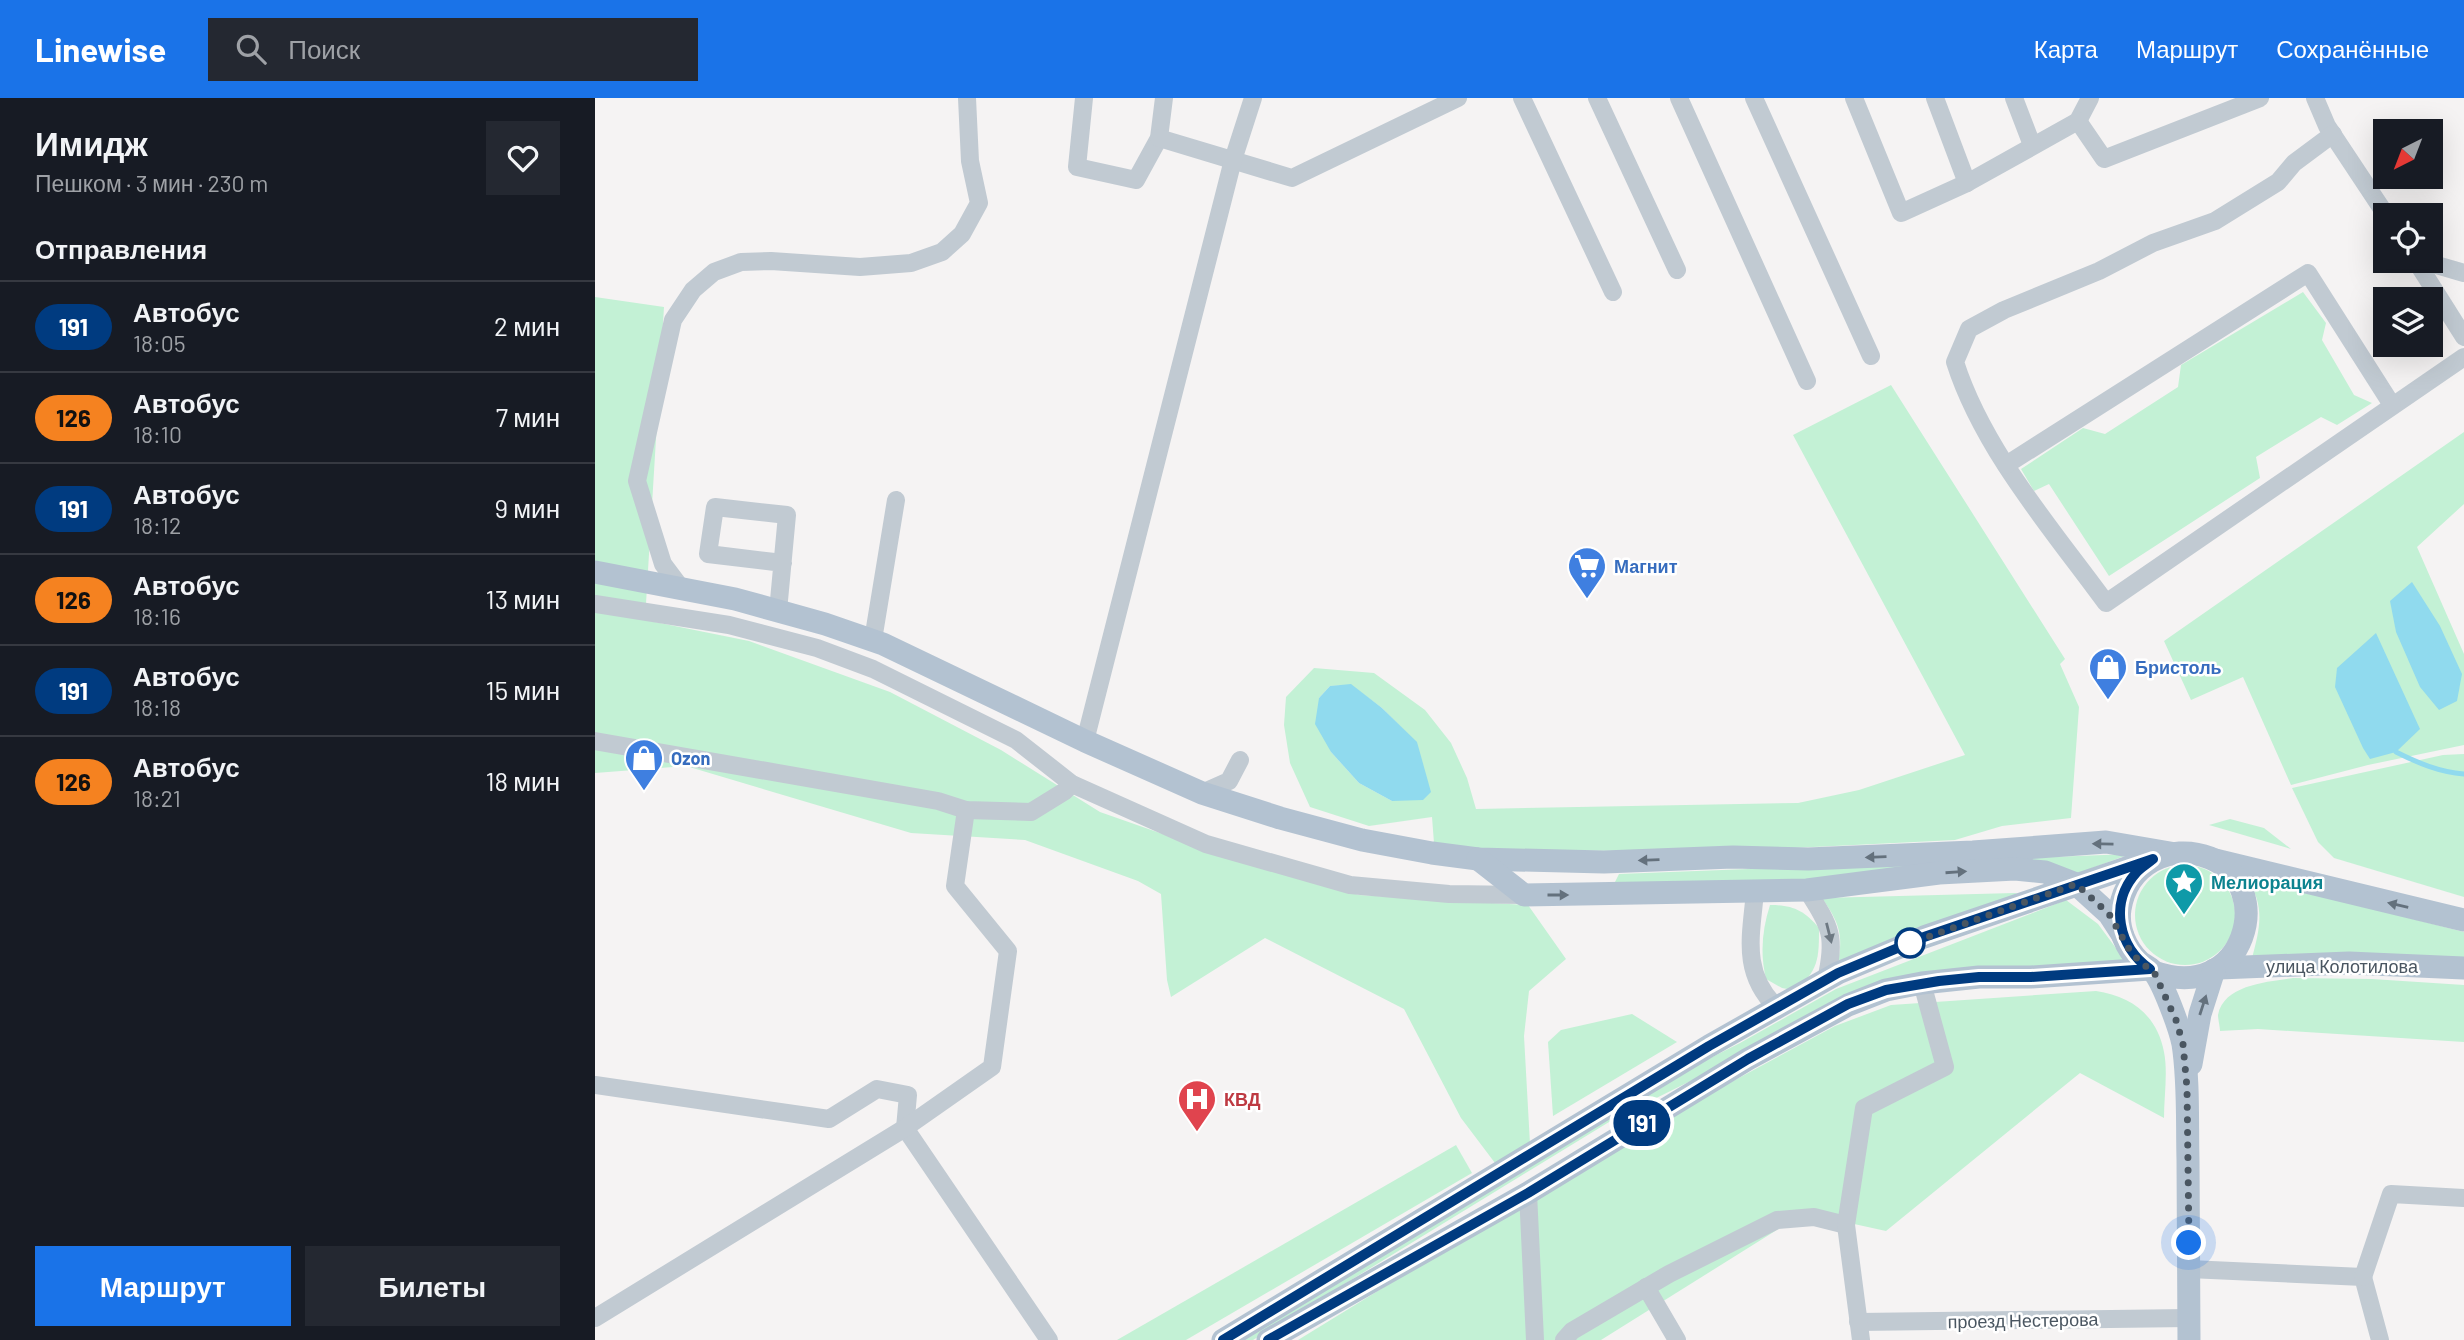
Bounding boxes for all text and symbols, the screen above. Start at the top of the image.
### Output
search box [208,18,698,81]
text: Linewise [35,29,166,69]
icon: search [232,30,270,68]
text: Поиск [288,33,360,64]
text: Карта [2034,34,2098,63]
text: Маршрут [2136,34,2238,63]
text: Сохранённые [2276,34,2429,63]
north arrow [2373,119,2443,189]
map controls [2373,119,2443,357]
button: heart [486,121,560,195]
text: Имидж [35,123,148,163]
text: Пешком · 3 мин · 230 m [35,169,268,197]
button: locate [2373,203,2443,273]
text: Отправления [35,233,207,264]
button: layers [2373,287,2443,357]
text: Автобус [133,296,240,327]
text: 2 мин [494,310,560,341]
text: 191 [59,312,88,341]
text: 18:05 [133,329,186,357]
text: Автобус [133,387,240,418]
text: 7 мин [496,401,560,432]
text: 126 [56,403,91,432]
text: 18:10 [133,420,182,448]
text: Автобус [133,478,240,509]
text: 9 мин [494,492,560,523]
text: 191 [59,494,88,523]
text: 18:12 [133,511,181,539]
supermarket icon: Магнит [1566,545,1608,600]
place label: Магнит [1614,555,1678,577]
text: Автобус [133,569,240,600]
text: 13 мин [486,583,560,614]
text: 126 [56,585,91,614]
text: 18:16 [133,602,181,630]
shop icon: Бристоль [2087,646,2129,701]
place label: Бристоль [2135,656,2222,678]
text: Автобус [133,660,240,691]
text: 15 мин [486,674,560,705]
text: 191 [59,676,88,705]
text: 18:18 [133,693,181,721]
shop icon: Ozon [623,737,665,792]
place label: Ozon [671,747,710,769]
text: Автобус [133,751,240,782]
text: 18 мин [485,765,560,796]
text: 126 [56,767,91,796]
text: 18:21 [133,784,181,812]
one-way arrow [2092,838,2114,849]
one-way arrow [1865,851,1887,862]
one-way arrow [1637,854,1659,865]
place icon: Мелиорация [2163,861,2205,916]
one-way arrow [1945,867,1967,878]
place label: Мелиорация [2211,871,2323,893]
one-way arrow [1547,889,1569,901]
one-way arrow [2386,899,2408,910]
one-way arrow [1823,922,1834,944]
unlabelled marker [1895,928,1925,958]
street label: улица Колотилова [2266,955,2419,977]
one-way arrow [2198,994,2209,1015]
hospital icon: КВД [1176,1078,1218,1133]
place label: КВД [1224,1088,1261,1110]
line badge: 191 [1602,1100,1682,1146]
text: 191 [1627,1108,1657,1137]
your location [2171,1225,2206,1260]
button: Маршрут [35,1246,291,1326]
button: Билеты [305,1246,560,1326]
street label: проезд Нестерова [1947,1308,2100,1332]

